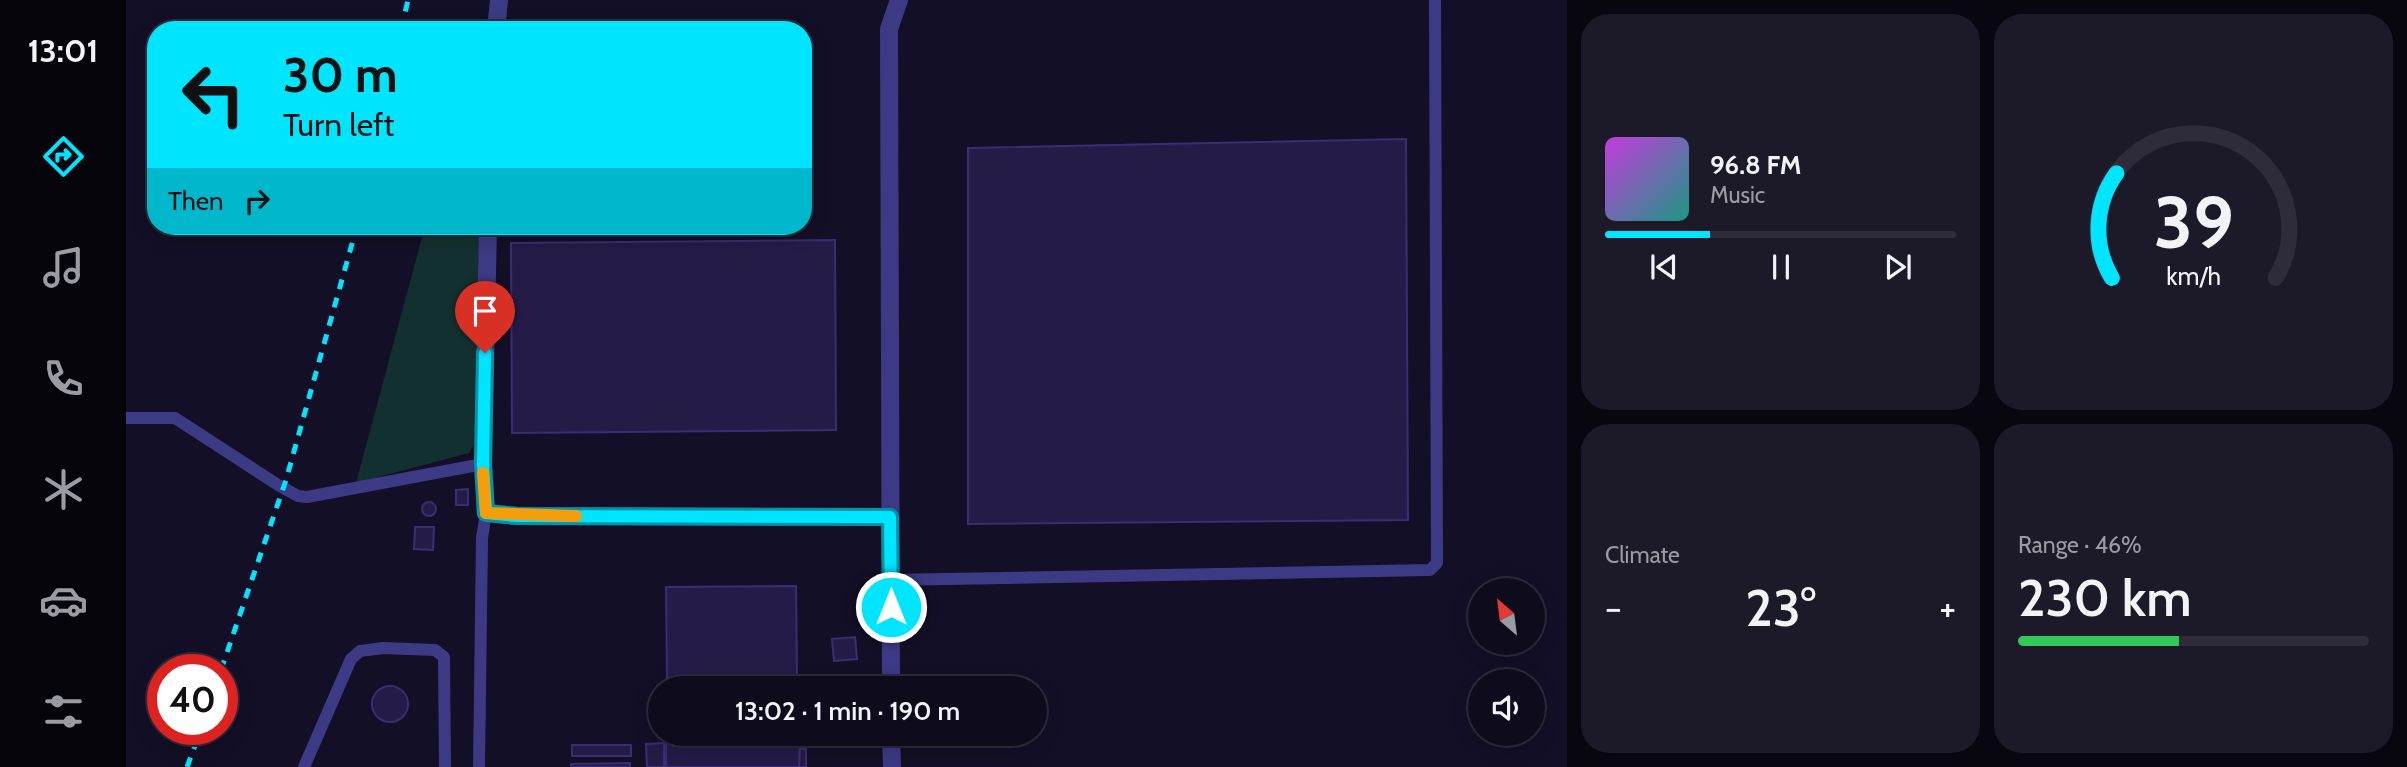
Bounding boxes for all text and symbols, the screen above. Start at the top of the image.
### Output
text: 13:01 [28,31,98,70]
text: 30 m [283,45,398,104]
icon: left [168,49,259,140]
text: Turn left [283,105,394,144]
icon: directions [39,132,88,181]
text: 96.8 FM [1710,149,1801,181]
text: 39 [2153,178,2234,266]
text: Music [1710,181,1765,209]
icon: right [238,182,276,220]
text: Then [168,185,224,217]
icon: music [39,243,88,292]
icon: previous [1645,248,1683,286]
icon: pause [1762,248,1800,286]
icon: next [1879,248,1917,286]
text: km/h [2166,261,2221,291]
pin [455,281,515,353]
icon: arrive [466,292,504,330]
icon: phone [39,354,88,403]
icon: climate [39,465,88,514]
text: Range · 46% [2018,531,2142,559]
text: Climate [1605,541,1680,569]
text: 230 km [2018,566,2192,629]
position arrow [854,570,928,644]
icon: car [39,576,88,625]
text: 23° [1745,576,1816,639]
north arrow [1468,578,1545,654]
map controls [1468,578,1545,746]
text: − [1605,584,1622,631]
text: + [1939,584,1956,631]
speed limit sign: 40 [147,654,238,745]
button: sound [1468,669,1545,746]
icon: filters [39,687,88,736]
text: 13:02 · 1 min · 190 m [735,695,960,727]

